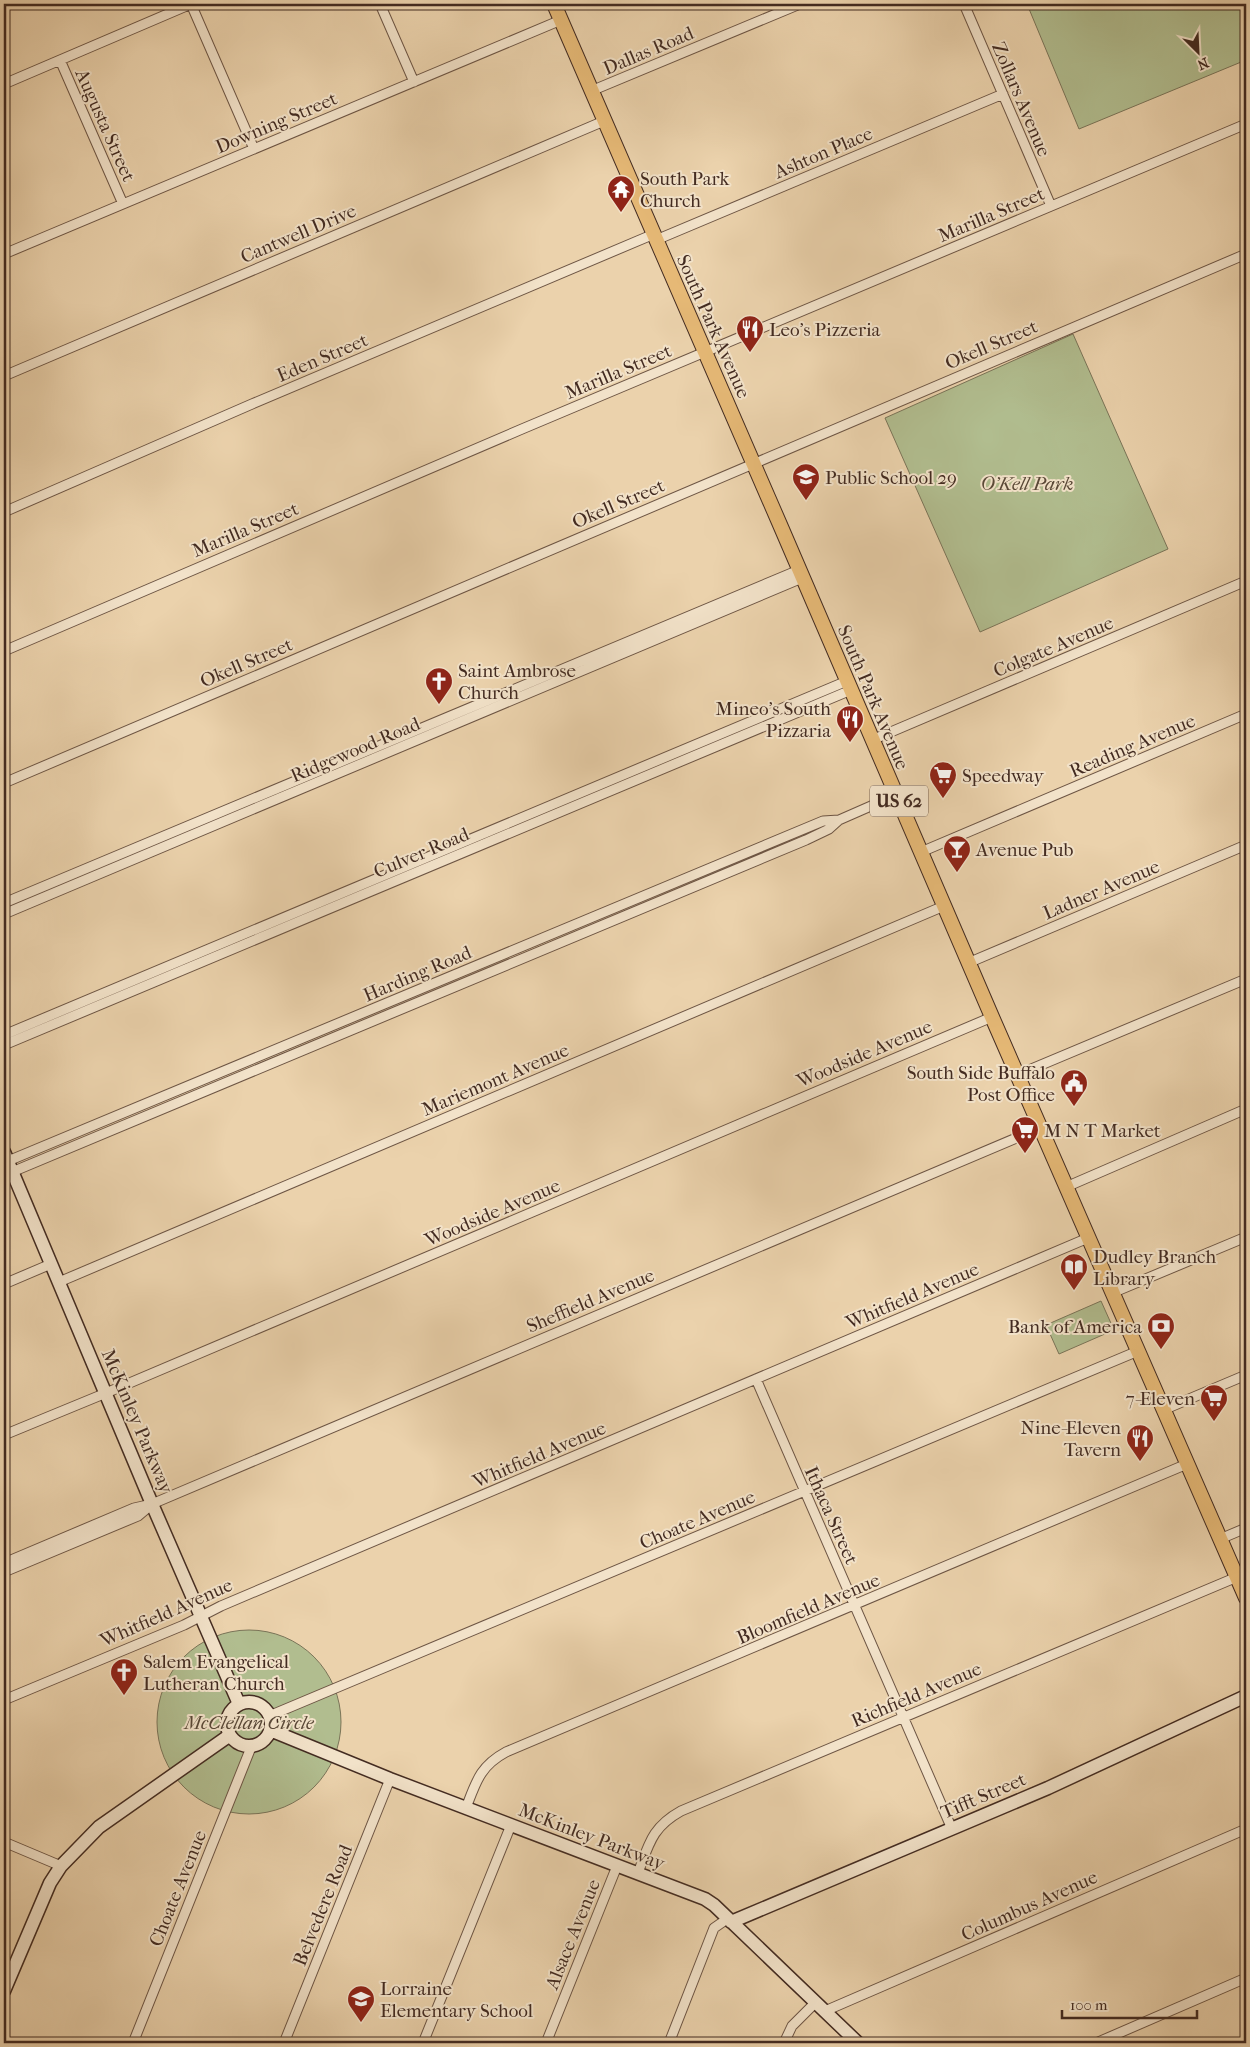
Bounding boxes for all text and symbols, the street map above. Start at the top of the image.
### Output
street label: Dallas Road [600,22,697,80]
north arrow [1172,28,1222,78]
street label: Zollars Avenue [987,39,1055,160]
text: N [1194,53,1211,73]
street label: Augusta Street [70,65,140,185]
street label: Downing Street [212,87,341,158]
street label: Ashton Place [770,122,876,184]
place label: South Park Church [640,168,729,212]
temple icon: South Park Church [606,174,636,213]
street label: Marilla Street [935,183,1048,247]
street label: Cantwell Drive [237,200,359,268]
street label: South Park Avenue [672,251,755,402]
restaurant icon: Leo's Pizzeria [735,314,765,353]
street label: Okell Street [942,315,1041,374]
place label: Leo's Pizzeria [769,319,881,341]
street label: Eden Street [274,329,371,387]
street label: Marilla Street [562,340,675,404]
school or university icon: Public School 29 [791,462,821,501]
place label: Public School 29 [825,467,957,489]
park label: O'Kell Park [981,473,1074,495]
street label: Okell Street [569,474,668,533]
street label: Marilla Street [189,498,302,562]
street label: Colgate Avenue [990,612,1117,682]
street label: South Park Avenue [833,622,913,773]
street label: Okell Street [197,633,296,692]
place label: Saint Ambrose Church [458,660,576,704]
church icon: Saint Ambrose Church [424,666,454,705]
place label: Mineo's South Pizzaria [716,698,831,742]
restaurant icon: Mineo's South Pizzaria [835,704,865,743]
street label: Reading Avenue [1066,710,1198,782]
street label: Ridgewood Road [287,712,424,787]
supermarket icon: Speedway [928,760,958,799]
place label: Speedway [962,765,1045,787]
road number: US 62 [870,786,928,816]
street label: Culver Road [370,823,473,883]
bar icon: Avenue Pub [942,834,972,873]
place label: Avenue Pub [975,839,1074,861]
street label: Ladner Avenue [1040,855,1163,924]
street label: Harding Road [360,941,475,1007]
street label: Woodside Avenue [793,1016,935,1093]
street label: Mariemont Avenue [419,1039,572,1121]
place label: South Side Buffalo Post Office [907,1062,1055,1106]
public building icon: South Side Buffalo Post Office [1059,1068,1089,1107]
supermarket icon: M N T Market [1010,1115,1040,1154]
place label: M N T Market [1044,1120,1161,1142]
street label: Woodside Avenue [421,1175,563,1252]
place label: Dudley Branch Library [1093,1246,1216,1290]
library icon: Dudley Branch Library [1059,1252,1089,1291]
street label: Whitfield Avenue [842,1258,982,1334]
street label: Sheffield Avenue [523,1264,658,1338]
bank icon: Bank of America [1146,1311,1176,1350]
place label: Bank of America [1008,1316,1142,1338]
street label: McKinley Parkway [97,1346,178,1498]
supermarket icon: 7-Eleven [1199,1383,1229,1422]
place label: 7-Eleven [1125,1388,1195,1410]
street label: Whitfield Avenue [469,1417,609,1493]
place label: Nine-Eleven Tavern [1020,1417,1121,1461]
restaurant icon: Nine-Eleven Tavern [1125,1423,1155,1462]
street label: Ithaca Street [800,1463,863,1568]
street label: Choate Avenue [636,1486,758,1554]
street label: Bloomfield Avenue [734,1569,883,1649]
street label: Whitfield Avenue [96,1574,236,1652]
place label: Salem Evangelical Lutheran Church [143,1651,289,1695]
church icon: Salem Evangelical Lutheran Church [109,1657,139,1696]
street label: Richfield Avenue [848,1658,985,1732]
park label: McClellan Circle [182,1712,315,1734]
street label: Tifft Street [938,1768,1029,1824]
street label: McKinley Parkway [516,1799,669,1875]
street label: Choate Avenue [145,1827,211,1950]
street label: Belvedere Road [289,1841,357,1969]
street label: Columbus Avenue [958,1866,1101,1946]
street label: Alsace Avenue [541,1876,605,1993]
place label: Lorraine Elementary School [380,1978,533,2022]
school or university icon: Lorraine Elementary School [346,1984,376,2023]
scale bar [1062,1987,1198,2019]
text: 100 m [1070,1996,1108,2014]

